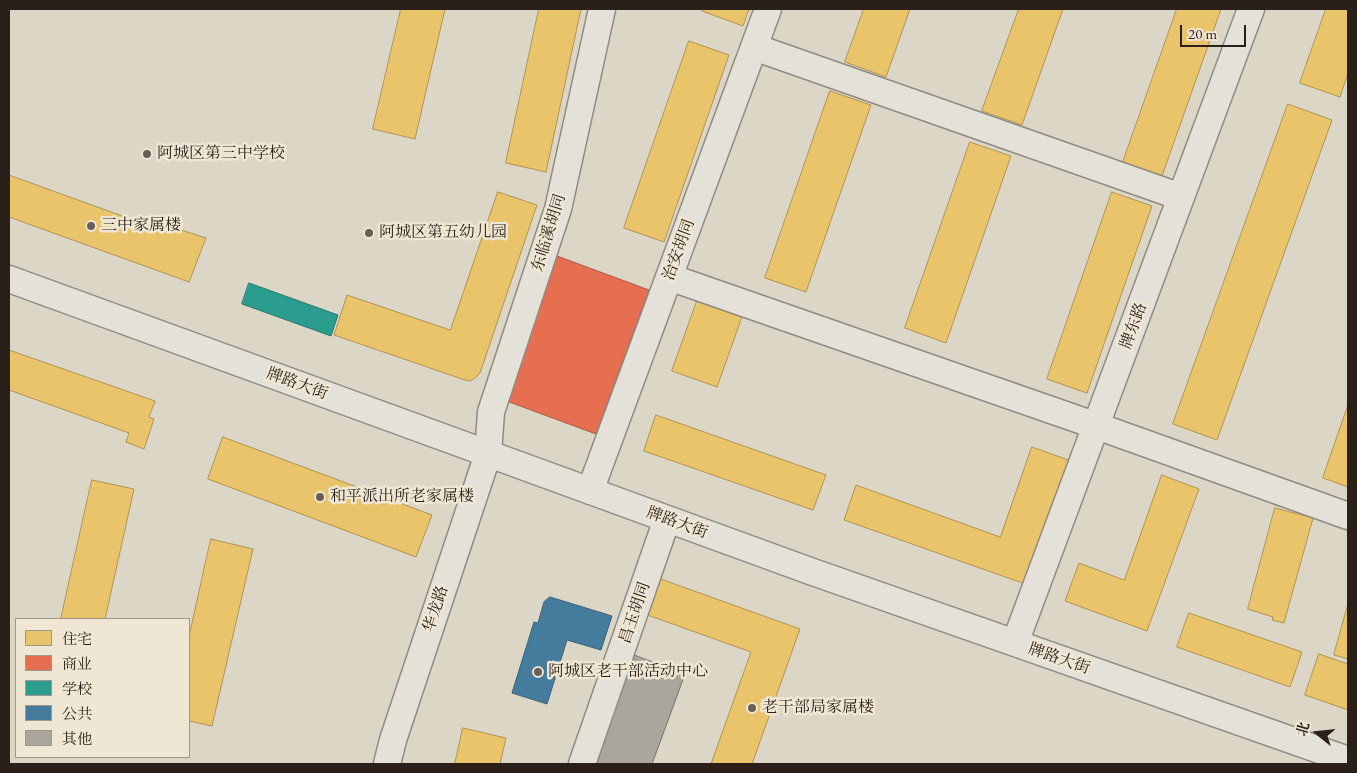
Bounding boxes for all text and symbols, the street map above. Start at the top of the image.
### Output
scale bar [1182,15,1248,47]
text: 20 m [1188,24,1217,43]
place label: 阿城区第三中学校 [157,144,285,164]
marker: 阿城区第三中学校 [141,148,153,160]
street label: 东临溪胡同 [528,192,570,274]
place label: 三中家属楼 [101,216,181,236]
street label: 治安胡同 [659,217,699,283]
marker: 三中家属楼 [85,220,97,232]
place label: 阿城区第五幼儿园 [379,223,507,243]
marker: 阿城区第五幼儿园 [363,227,375,239]
street label: 牌东路 [1117,300,1151,352]
street label: 牌路大街 [264,364,330,404]
place label: 和平派出所老家属楼 [330,487,474,507]
marker: 和平派出所老家属楼 [314,491,326,503]
street label: 牌路大街 [644,503,710,543]
street label: 昌玉胡同 [616,580,654,646]
street label: 华龙路 [419,583,453,635]
legend [15,618,190,758]
text: 住宅 [62,629,92,648]
street label: 牌路大街 [1026,640,1092,678]
text: 商业 [62,654,92,673]
place label: 阿城区老干部活动中心 [548,662,708,682]
marker: 阿城区老干部活动中心 [532,666,544,678]
text: 学校 [62,679,92,698]
place label: 老干部局家属楼 [762,698,874,718]
marker: 老干部局家属楼 [746,702,758,714]
text: 公共 [62,704,92,723]
north arrow [1292,708,1342,758]
text: 北 [1292,720,1313,738]
text: 其他 [62,729,92,748]

